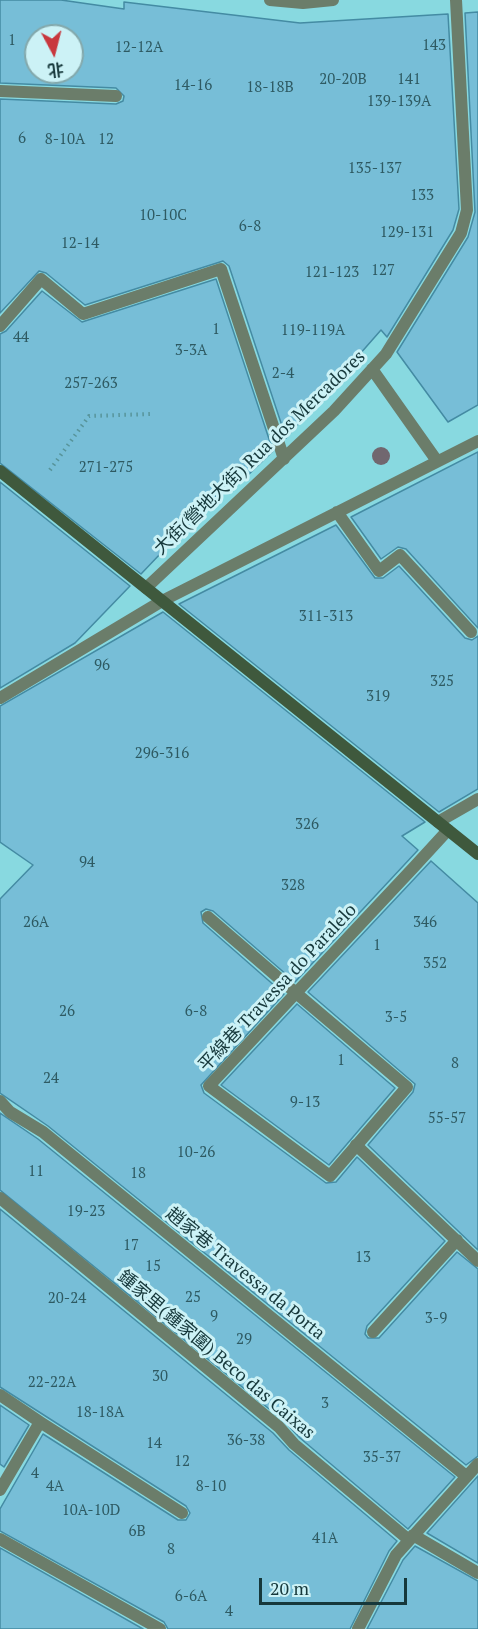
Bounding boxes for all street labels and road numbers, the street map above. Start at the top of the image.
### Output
street label: 大街(營地大街) Rua dos Mercadores [150,346,370,560]
street label: 平線巷 Travessa do Paralelo [194,900,362,1076]
street label: 趙家巷 Travessa da Porta [161,1203,329,1345]
street label: 鍾家里(鍾家圍) Beco das Caixas [113,1266,319,1444]

